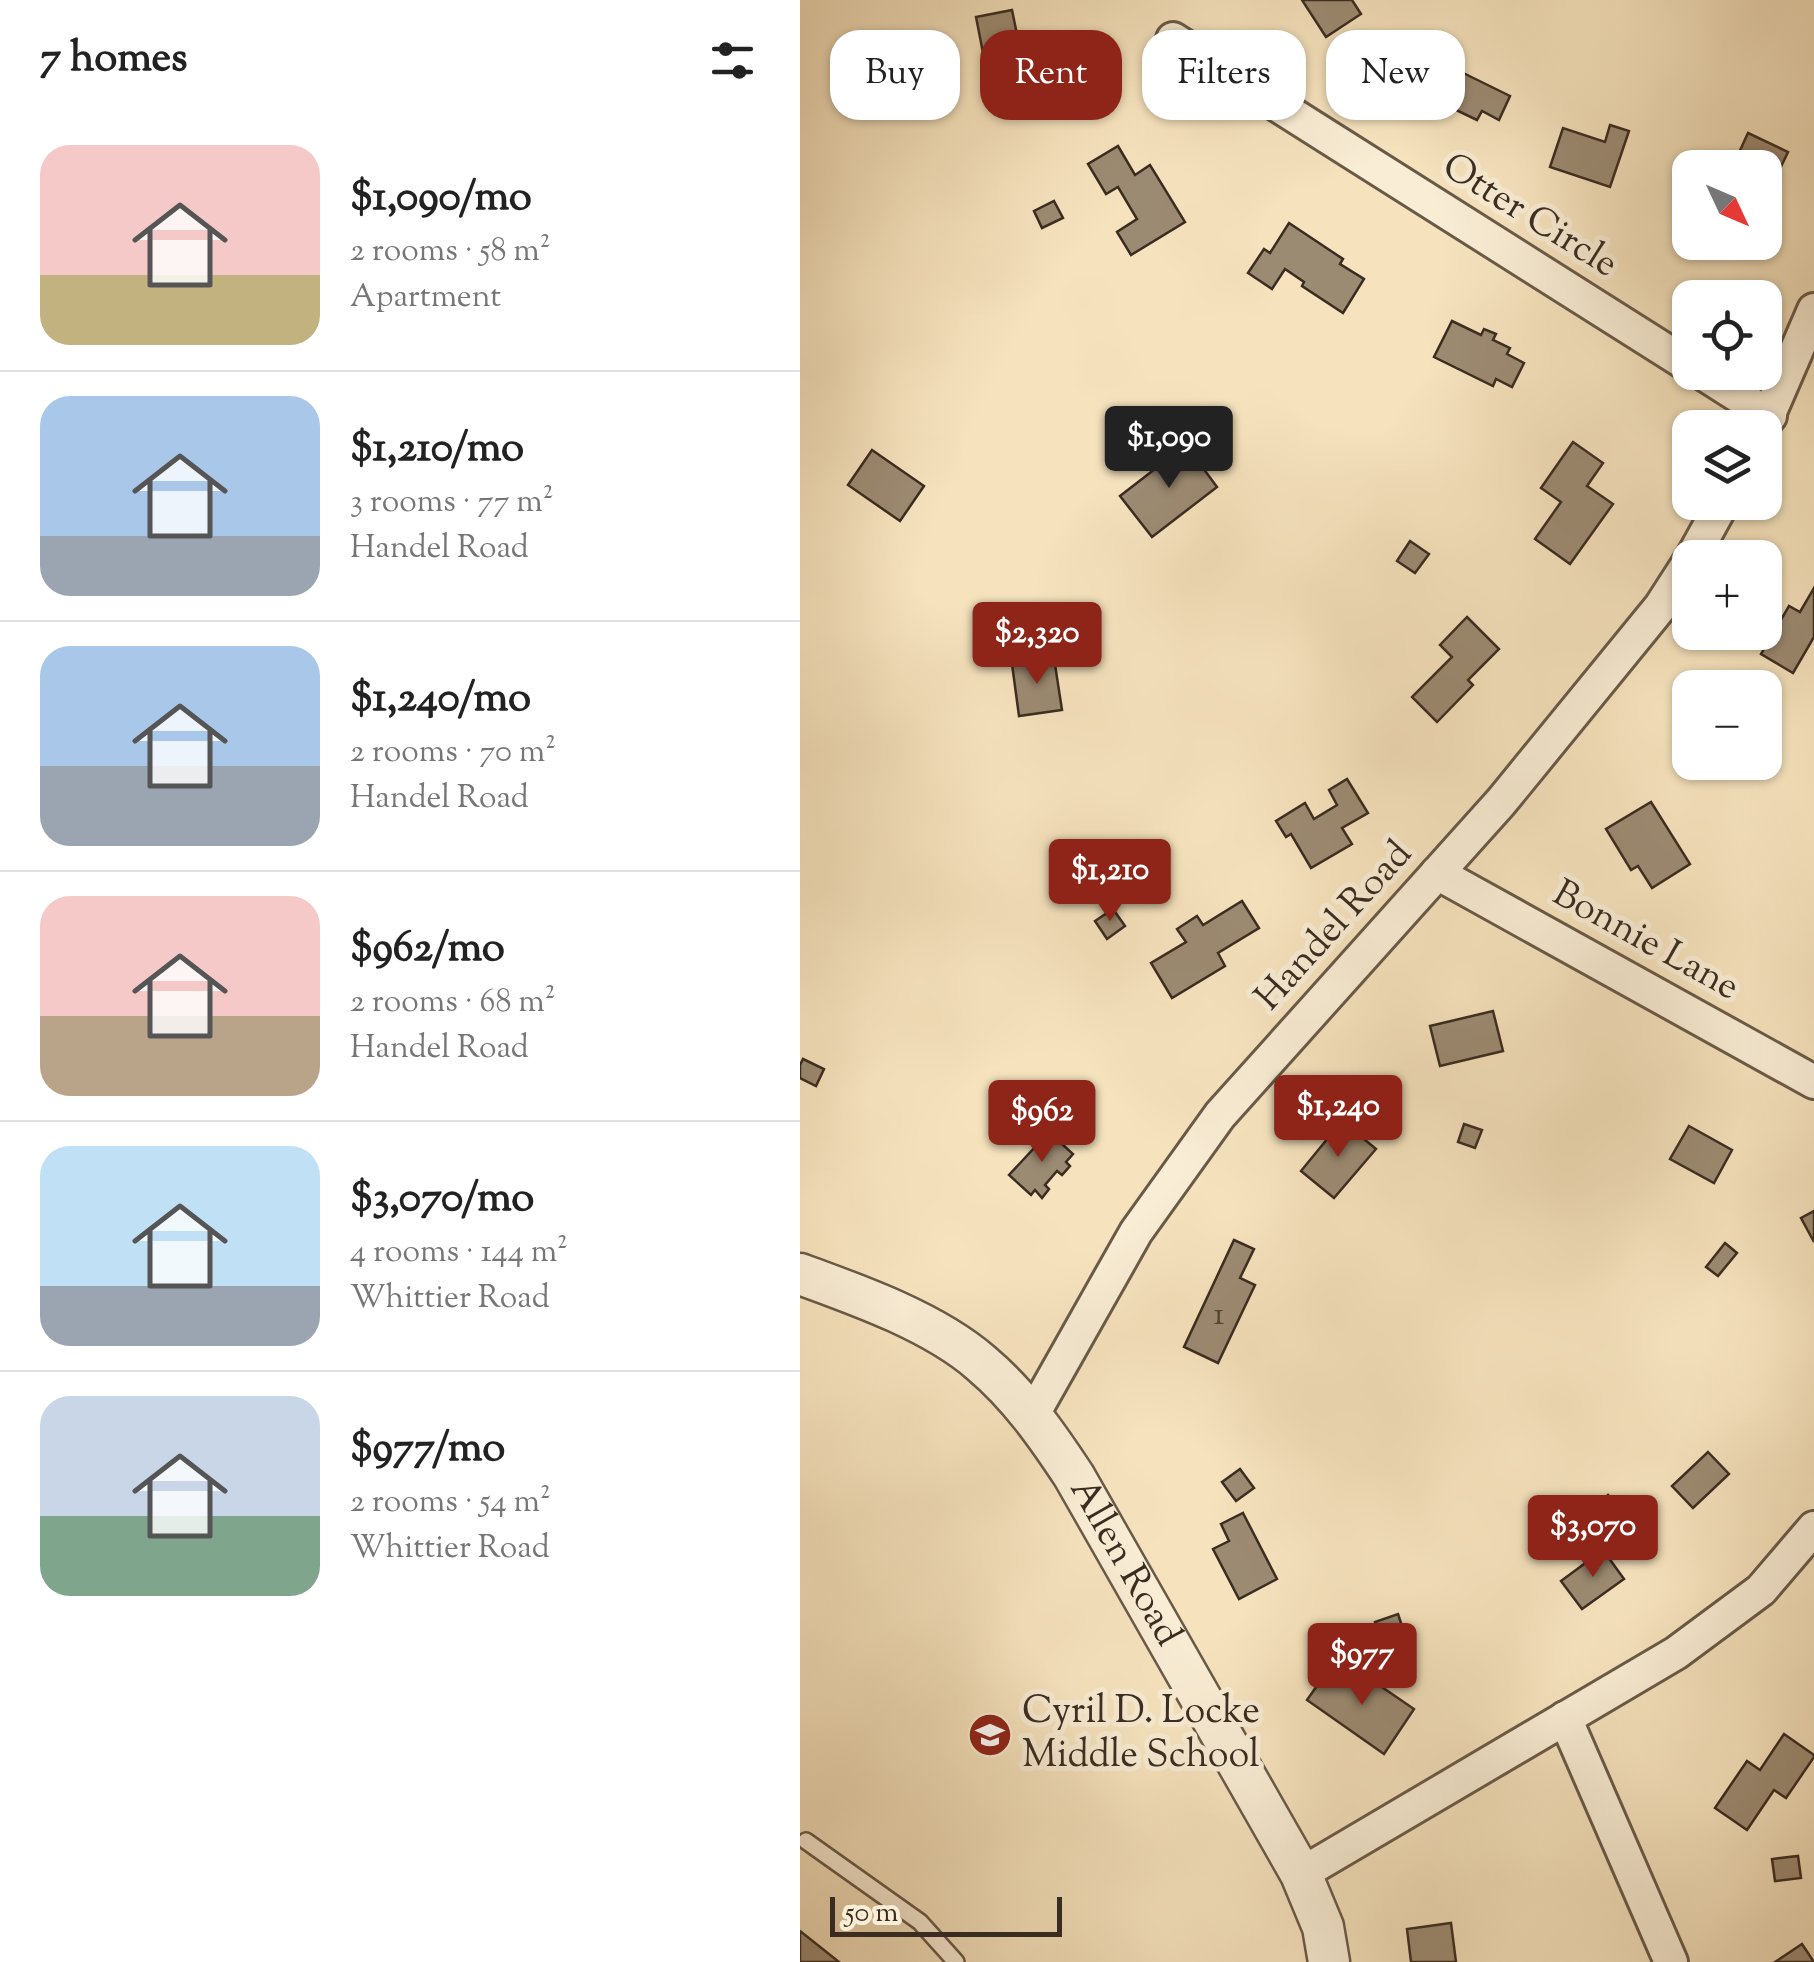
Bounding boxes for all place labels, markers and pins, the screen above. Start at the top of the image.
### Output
pin: $1,090 [1088,406,1250,491]
pin: $2,320 [956,602,1118,687]
pin: $1,210 [1029,839,1191,924]
pin: $1,240 [1257,1075,1419,1160]
pin: $962 [983,1080,1101,1165]
pin: $3,070 [1512,1495,1674,1580]
pin: $977 [1303,1623,1421,1708]
place label: Cyril D. Locke Middle School [1022,1686,1260,1784]
school or university icon: Cyril D. Locke Middle School [967,1712,1013,1758]

